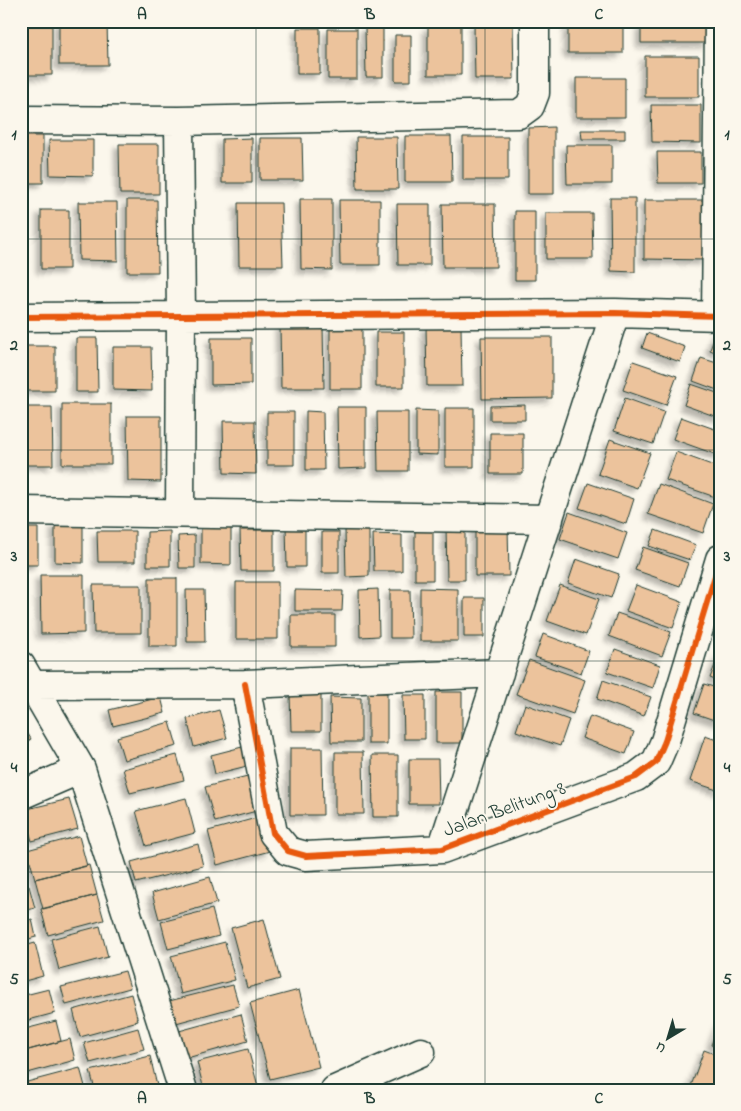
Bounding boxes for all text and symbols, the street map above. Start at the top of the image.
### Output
text: A [137,3,147,27]
text: B [364,3,376,27]
text: C [595,3,604,27]
text: 1 [11,123,17,147]
text: 1 [724,123,730,147]
text: 2 [9,334,18,358]
text: 2 [722,334,731,358]
text: 3 [10,545,18,569]
text: 3 [723,545,731,569]
text: 4 [10,756,18,780]
text: 4 [723,756,731,780]
street label: Jalan Belitung 8 [440,775,570,847]
text: 5 [9,968,19,992]
text: 5 [722,968,732,992]
north arrow [644,1014,694,1064]
text: U [651,1036,671,1058]
text: A [137,1087,147,1111]
text: B [364,1087,376,1111]
text: C [595,1087,604,1111]

